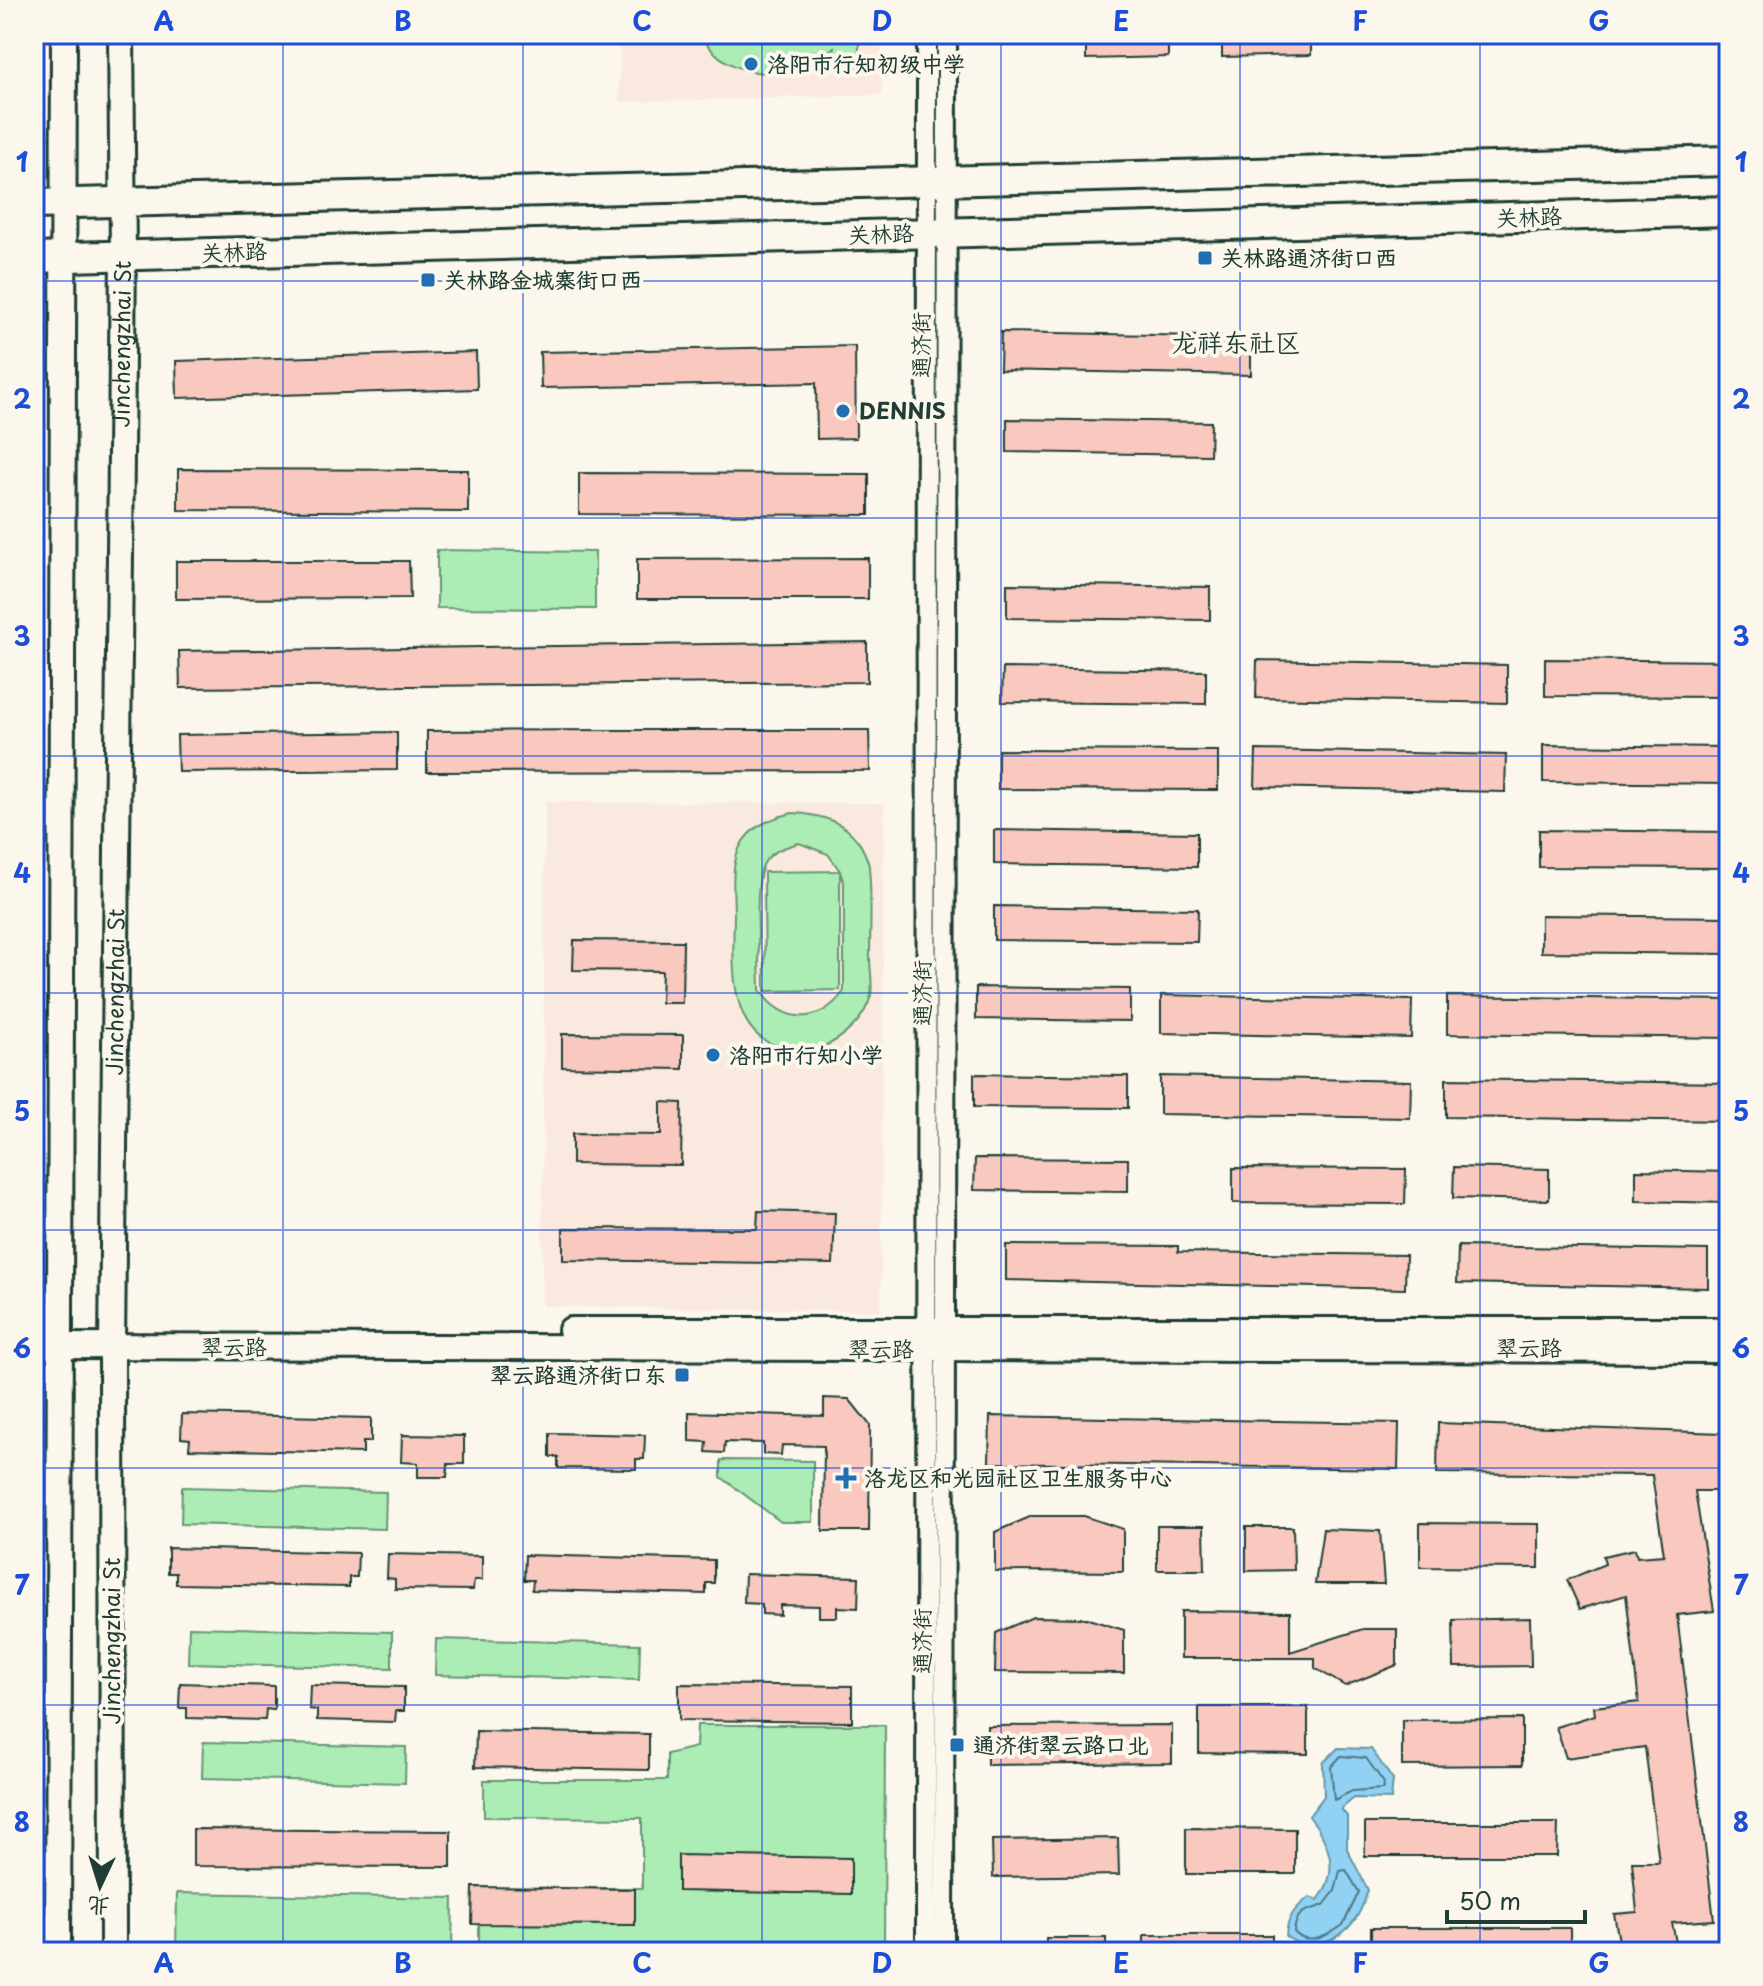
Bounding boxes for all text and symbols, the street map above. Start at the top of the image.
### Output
text: A [154,1,174,40]
text: B [394,1,412,40]
text: C [632,1,652,40]
text: D [872,1,892,40]
text: E [1113,1,1129,40]
text: F [1352,1,1368,40]
text: G [1588,1,1610,40]
place label: 洛阳市行知初级中学 [767,46,965,79]
marker: 洛阳市行知初级中学 [742,55,760,73]
text: 1 [16,142,28,181]
text: 1 [1735,142,1747,181]
street label: 关林路 [1495,198,1563,233]
street label: 关林路 [847,215,915,250]
street label: 关林路 [200,233,268,268]
place label: 关林路通济街口西 [1221,240,1397,273]
marker: 关林路通济街口西 [1196,249,1214,267]
street label: Jinchengzhai St [103,260,138,428]
place label: 关林路金城寨街口西 [444,262,642,295]
marker: 关林路金城寨街口西 [419,271,437,289]
street label: 通济街 [903,312,936,378]
district label: 龙祥东社区 [1171,322,1301,361]
text: 2 [13,379,31,418]
text: 2 [1732,379,1750,418]
place label: DENNIS [859,393,946,426]
marker: DENNIS [834,402,852,420]
text: 3 [13,616,31,655]
text: 3 [1732,616,1750,655]
text: 4 [13,853,31,892]
text: 4 [1732,853,1750,892]
street label: Jinchengzhai St [97,908,131,1076]
street label: 通济街 [904,960,937,1026]
place label: 洛阳市行知小学 [729,1037,883,1070]
marker: 洛阳市行知小学 [704,1046,722,1064]
text: 5 [14,1091,30,1130]
text: 5 [1733,1091,1749,1130]
text: 6 [13,1328,31,1367]
text: 6 [1732,1328,1750,1367]
street label: 翠云路 [201,1329,267,1362]
street label: 翠云路 [1496,1330,1562,1363]
street label: 翠云路 [848,1331,914,1364]
place label: 翠云路通济街口东 [490,1357,666,1390]
marker: 翠云路通济街口东 [673,1366,691,1384]
place label: 洛龙区和光园社区卫生服务中心 [864,1460,1172,1493]
marker: 洛龙区和光园社区卫生服务中心 [835,1467,857,1489]
street label: Jinchengzhai St [94,1557,127,1724]
text: 7 [15,1565,30,1604]
text: 7 [1734,1565,1749,1604]
street label: 通济街 [904,1608,937,1674]
place label: 通济街翠云路口北 [973,1727,1149,1760]
marker: 通济街翠云路口北 [948,1736,966,1754]
text: 8 [14,1802,30,1841]
text: 8 [1733,1802,1749,1841]
north arrow [60,1846,140,1926]
scale bar [1447,1874,1585,1924]
text: 50 m [1459,1882,1521,1918]
text: 北 [86,1890,111,1925]
text: A [154,1943,174,1982]
text: B [394,1943,412,1982]
text: C [632,1943,652,1982]
text: D [872,1943,892,1982]
text: E [1113,1943,1129,1982]
text: F [1352,1943,1368,1982]
text: G [1588,1943,1610,1982]

